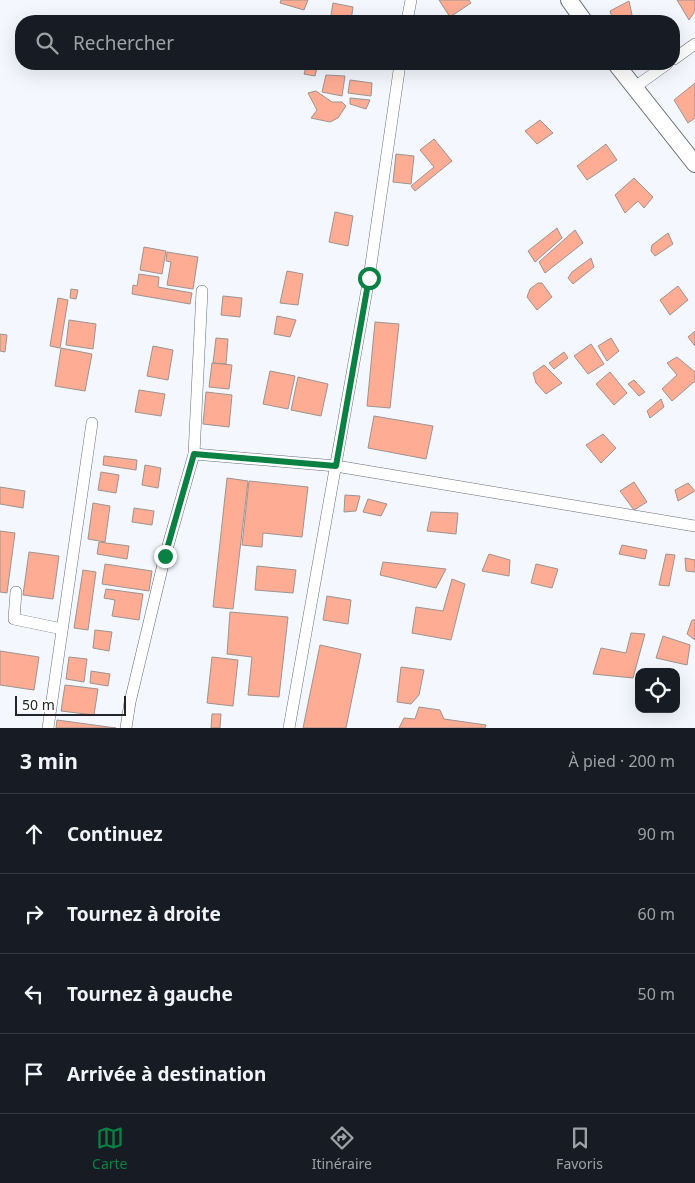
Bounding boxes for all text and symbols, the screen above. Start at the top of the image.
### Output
search box [15,15,680,70]
icon: search [33,29,61,57]
text: Rechercher [73,30,174,56]
route start [358,267,381,290]
route end [154,545,177,568]
map controls [635,668,680,713]
button: locate [635,668,680,713]
scale bar [15,693,126,716]
text: 50 m [22,695,55,714]
text: 3 min [20,747,78,775]
text: À pied · 200 m [569,750,675,772]
icon: ahead [20,820,48,848]
text: Continuez [67,821,163,847]
text: 90 m [638,823,675,845]
icon: right [20,900,48,928]
text: Tournez à droite [67,901,221,927]
text: 60 m [638,903,675,925]
icon: left [20,980,48,1008]
text: Tournez à gauche [67,981,233,1007]
text: 50 m [638,983,675,1005]
icon: arrive [20,1060,48,1088]
text: Arrivée à destination [67,1061,266,1087]
tab: Carte [92,1124,128,1173]
tab: Itinéraire [312,1124,372,1173]
tab: Favoris [556,1124,603,1173]

